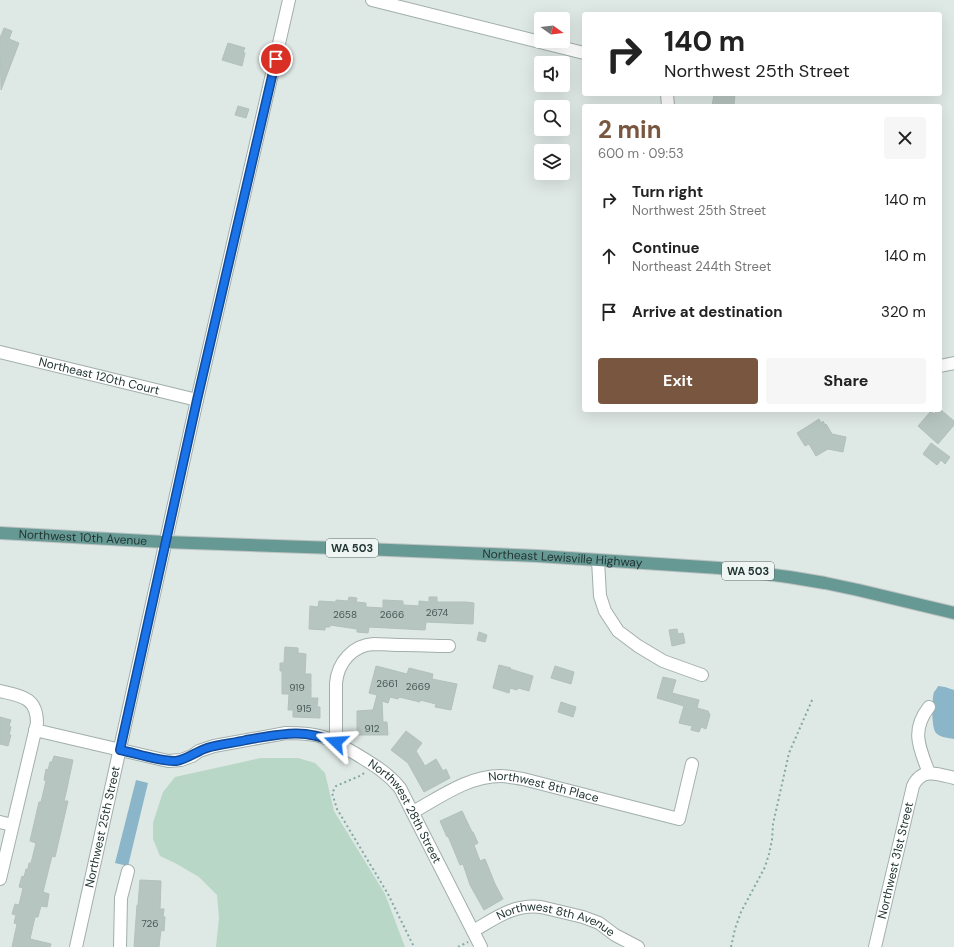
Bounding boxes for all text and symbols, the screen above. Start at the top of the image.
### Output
north arrow [534,12,570,48]
map controls [534,12,570,180]
text: 140 m [664,23,745,60]
icon: right [598,28,650,80]
pin [259,42,293,76]
icon: arrive [265,48,287,70]
button: sound [534,56,570,92]
text: Northwest 25th Street [664,59,850,83]
button: search [534,100,570,136]
text: 2 min [598,114,661,145]
button: close [884,117,926,159]
button: layers [534,144,570,180]
text: 600 m · 09:53 [598,145,684,162]
text: Turn right [632,182,703,202]
icon: right [598,189,620,211]
text: 140 m [885,190,926,210]
text: Northwest 25th Street [632,202,766,219]
text: Continue [632,238,700,258]
icon: ahead [598,245,620,267]
text: 140 m [885,246,926,266]
text: Northeast 244th Street [632,258,771,275]
icon: arrive [598,301,620,323]
text: Arrive at destination [632,302,783,322]
text: 320 m [881,302,926,322]
street label: Northeast 120th Court [37,354,161,399]
button: Exit [598,358,758,404]
button: Share [766,358,926,404]
street label: Northwest 10th Avenue [18,526,148,549]
road number: WA 503 [326,539,378,557]
street label: Northeast Lewisville Highway [482,546,643,571]
road number: WA 503 [722,562,774,580]
house number: 2674 [426,606,448,619]
house number: 2658 [333,608,357,621]
house number: 2666 [380,608,404,621]
house number: 2661 [376,677,398,690]
house number: 2669 [406,680,430,693]
house number: 919 [289,681,305,694]
house number: 915 [296,702,312,715]
position arrow [315,721,357,763]
house number: 912 [365,722,380,735]
street label: Northwest 28th Street [365,756,445,866]
street label: Northwest 25th Street [81,764,124,889]
street label: Northwest 8th Place [487,768,601,806]
street label: Northwest 31st Street [874,800,917,920]
street label: Northwest 8th Avenue [494,898,618,940]
house number: 726 [141,917,159,930]

